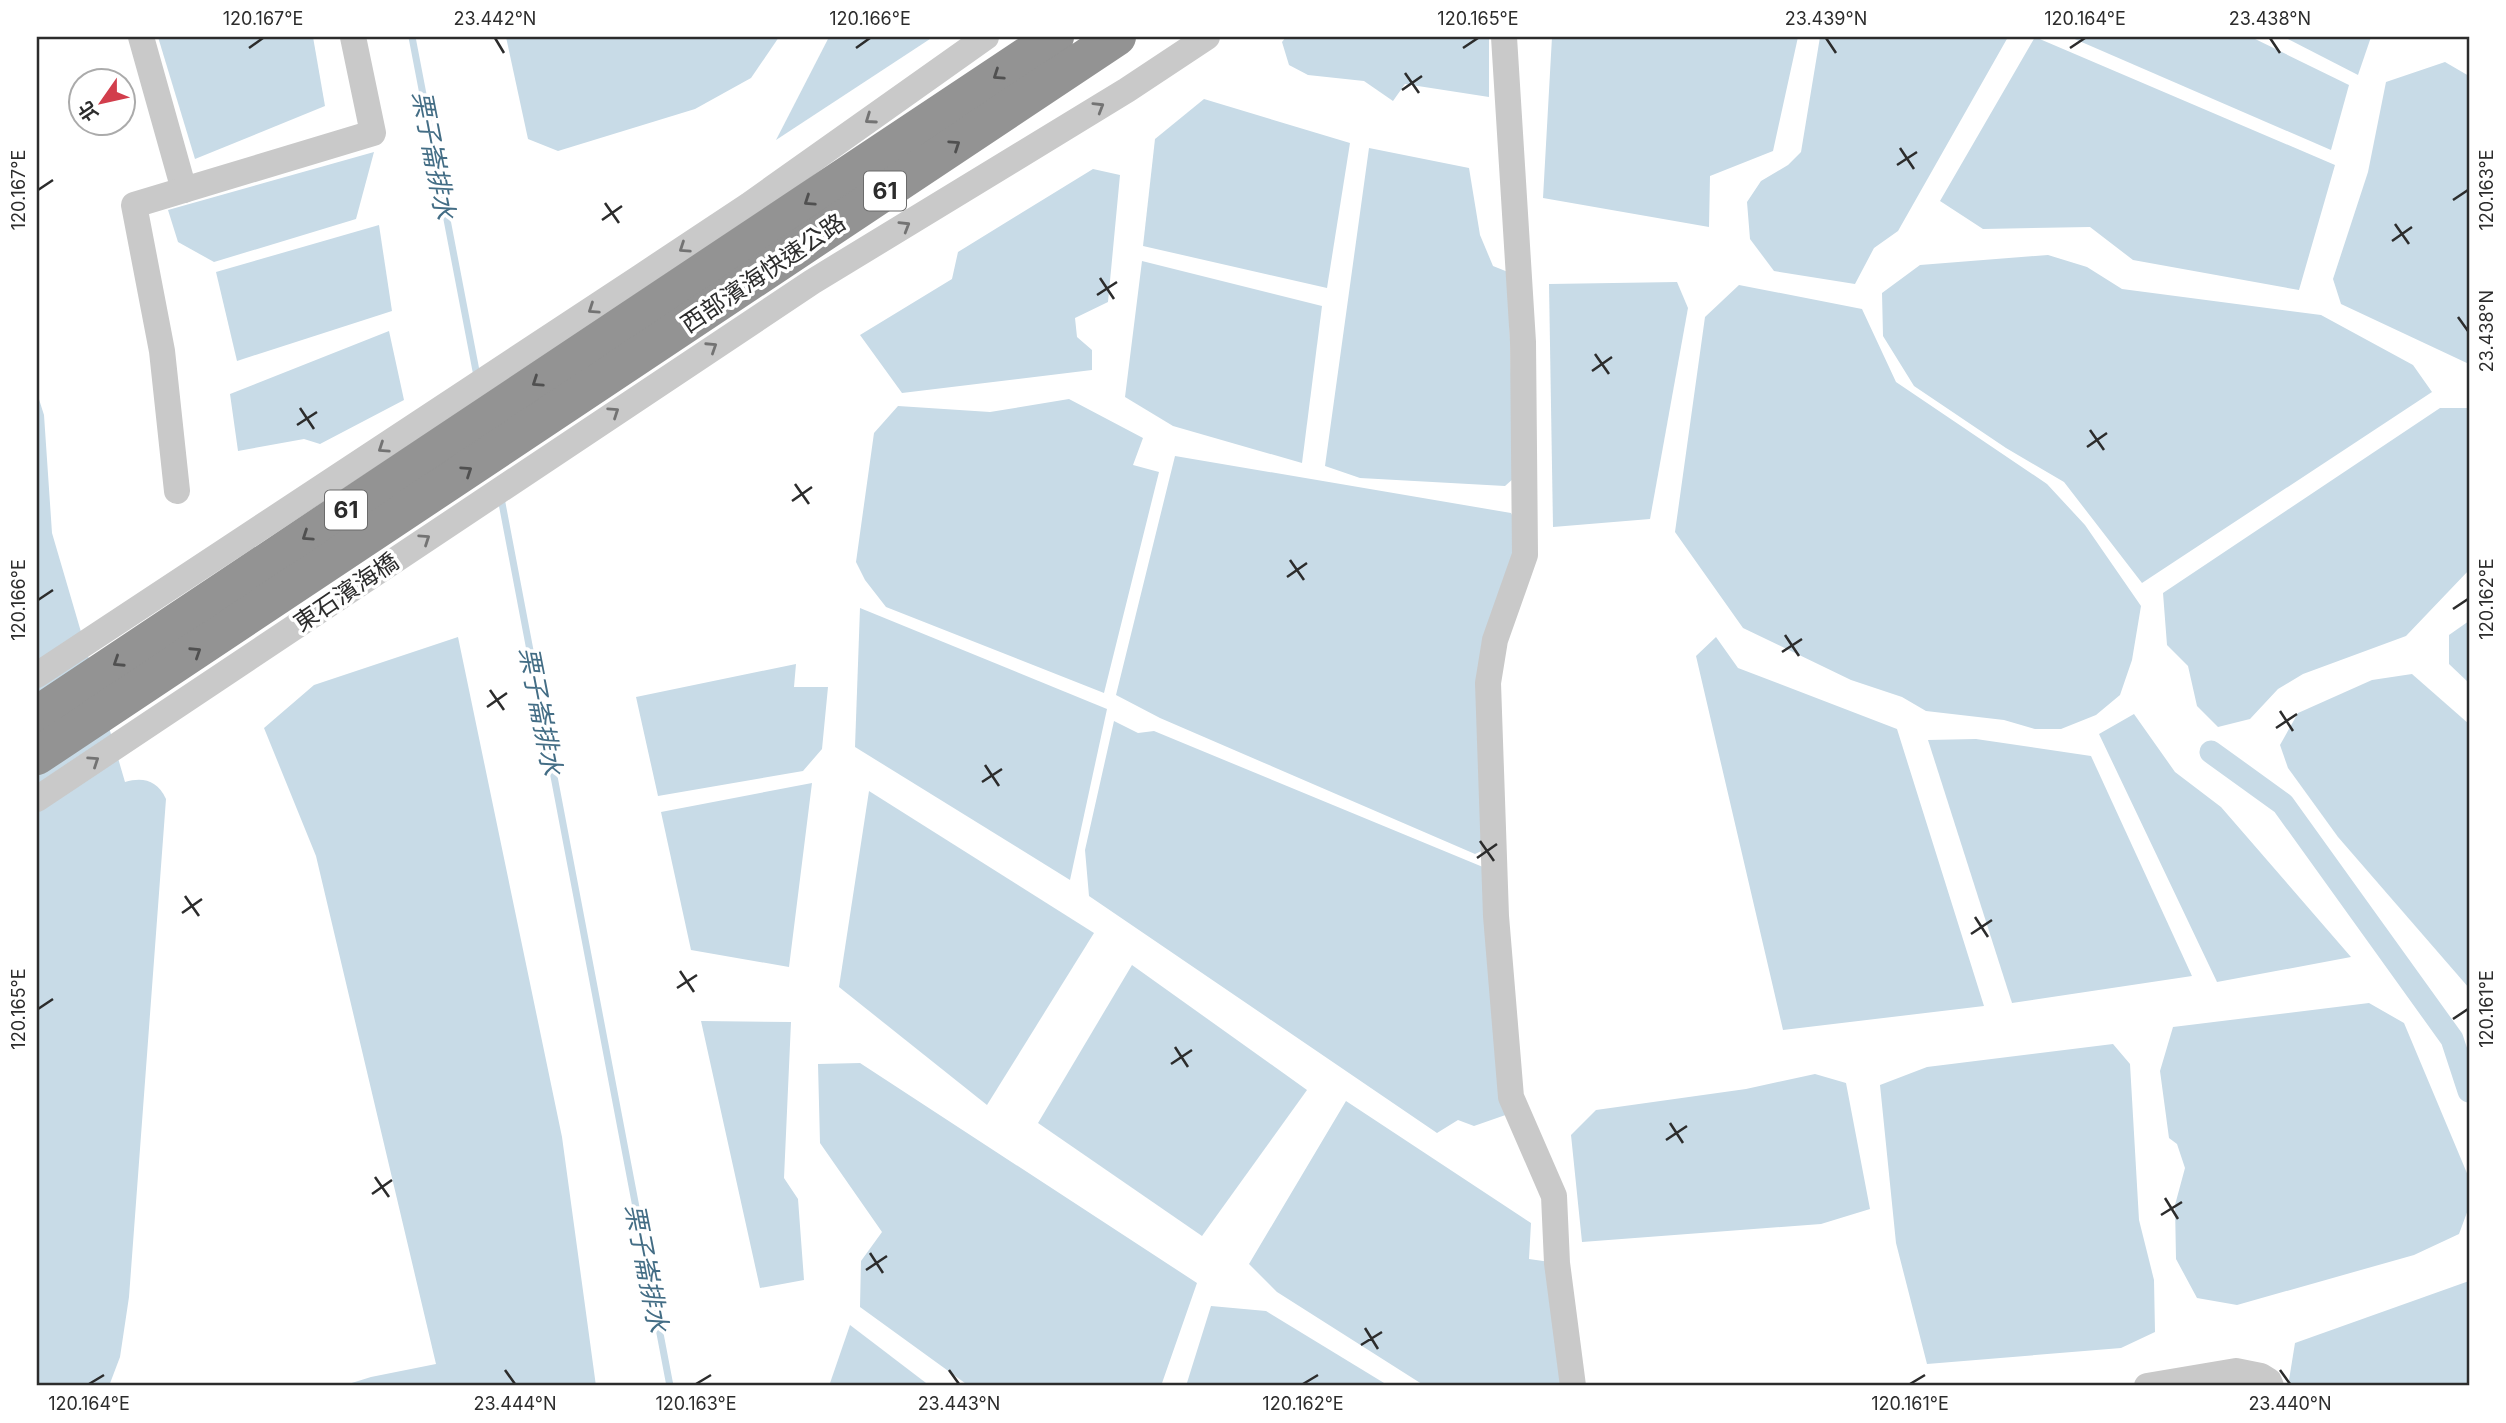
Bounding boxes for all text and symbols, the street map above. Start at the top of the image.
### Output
text: 120.167°E [223,8,303,29]
text: 23.442°N [454,8,536,29]
text: 120.166°E [829,8,911,29]
text: 120.165°E [1437,8,1519,29]
text: 23.439°N [1785,8,1867,29]
text: 120.164°E [2044,8,2126,29]
text: 23.438°N [2229,8,2311,29]
north arrow [66,66,136,136]
one-way arrow [993,66,1006,79]
water label: 栗子崙排水 [406,88,462,223]
text: 北 [73,97,103,126]
one-way arrow [1091,103,1104,116]
one-way arrow [865,110,878,123]
one-way arrow [947,140,960,153]
text: 120.163°E [2476,149,2497,231]
text: 120.167°E [8,150,29,230]
road number: 61 [864,172,906,210]
one-way arrow [804,193,817,205]
street label: 西部濱海快速公路 [675,207,851,339]
one-way arrow [897,221,910,234]
one-way arrow [679,240,692,253]
text: 23.438°N [2476,290,2497,372]
one-way arrow [588,301,601,313]
one-way arrow [704,343,717,355]
one-way arrow [531,374,544,387]
one-way arrow [606,408,619,420]
one-way arrow [378,440,391,452]
one-way arrow [459,467,472,479]
road number: 61 [325,490,367,530]
one-way arrow [302,528,315,540]
one-way arrow [417,535,430,547]
street label: 東石濱海橋 [288,546,404,638]
text: 120.162°E [2476,558,2497,640]
text: 120.166°E [8,559,29,641]
water label: 栗子崙排水 [513,644,569,779]
one-way arrow [189,647,202,660]
one-way arrow [112,654,125,667]
one-way arrow [86,756,99,769]
text: 120.165°E [8,968,29,1050]
text: 120.161°E [2476,970,2497,1048]
water label: 栗子崙排水 [619,1201,675,1336]
text: 120.164°E [48,1393,130,1414]
text: 23.444°N [473,1393,557,1414]
text: 120.163°E [655,1393,737,1414]
text: 23.443°N [918,1393,1000,1414]
text: 120.162°E [1262,1393,1344,1414]
text: 120.161°E [1871,1393,1949,1414]
text: 23.440°N [2248,1393,2332,1414]

